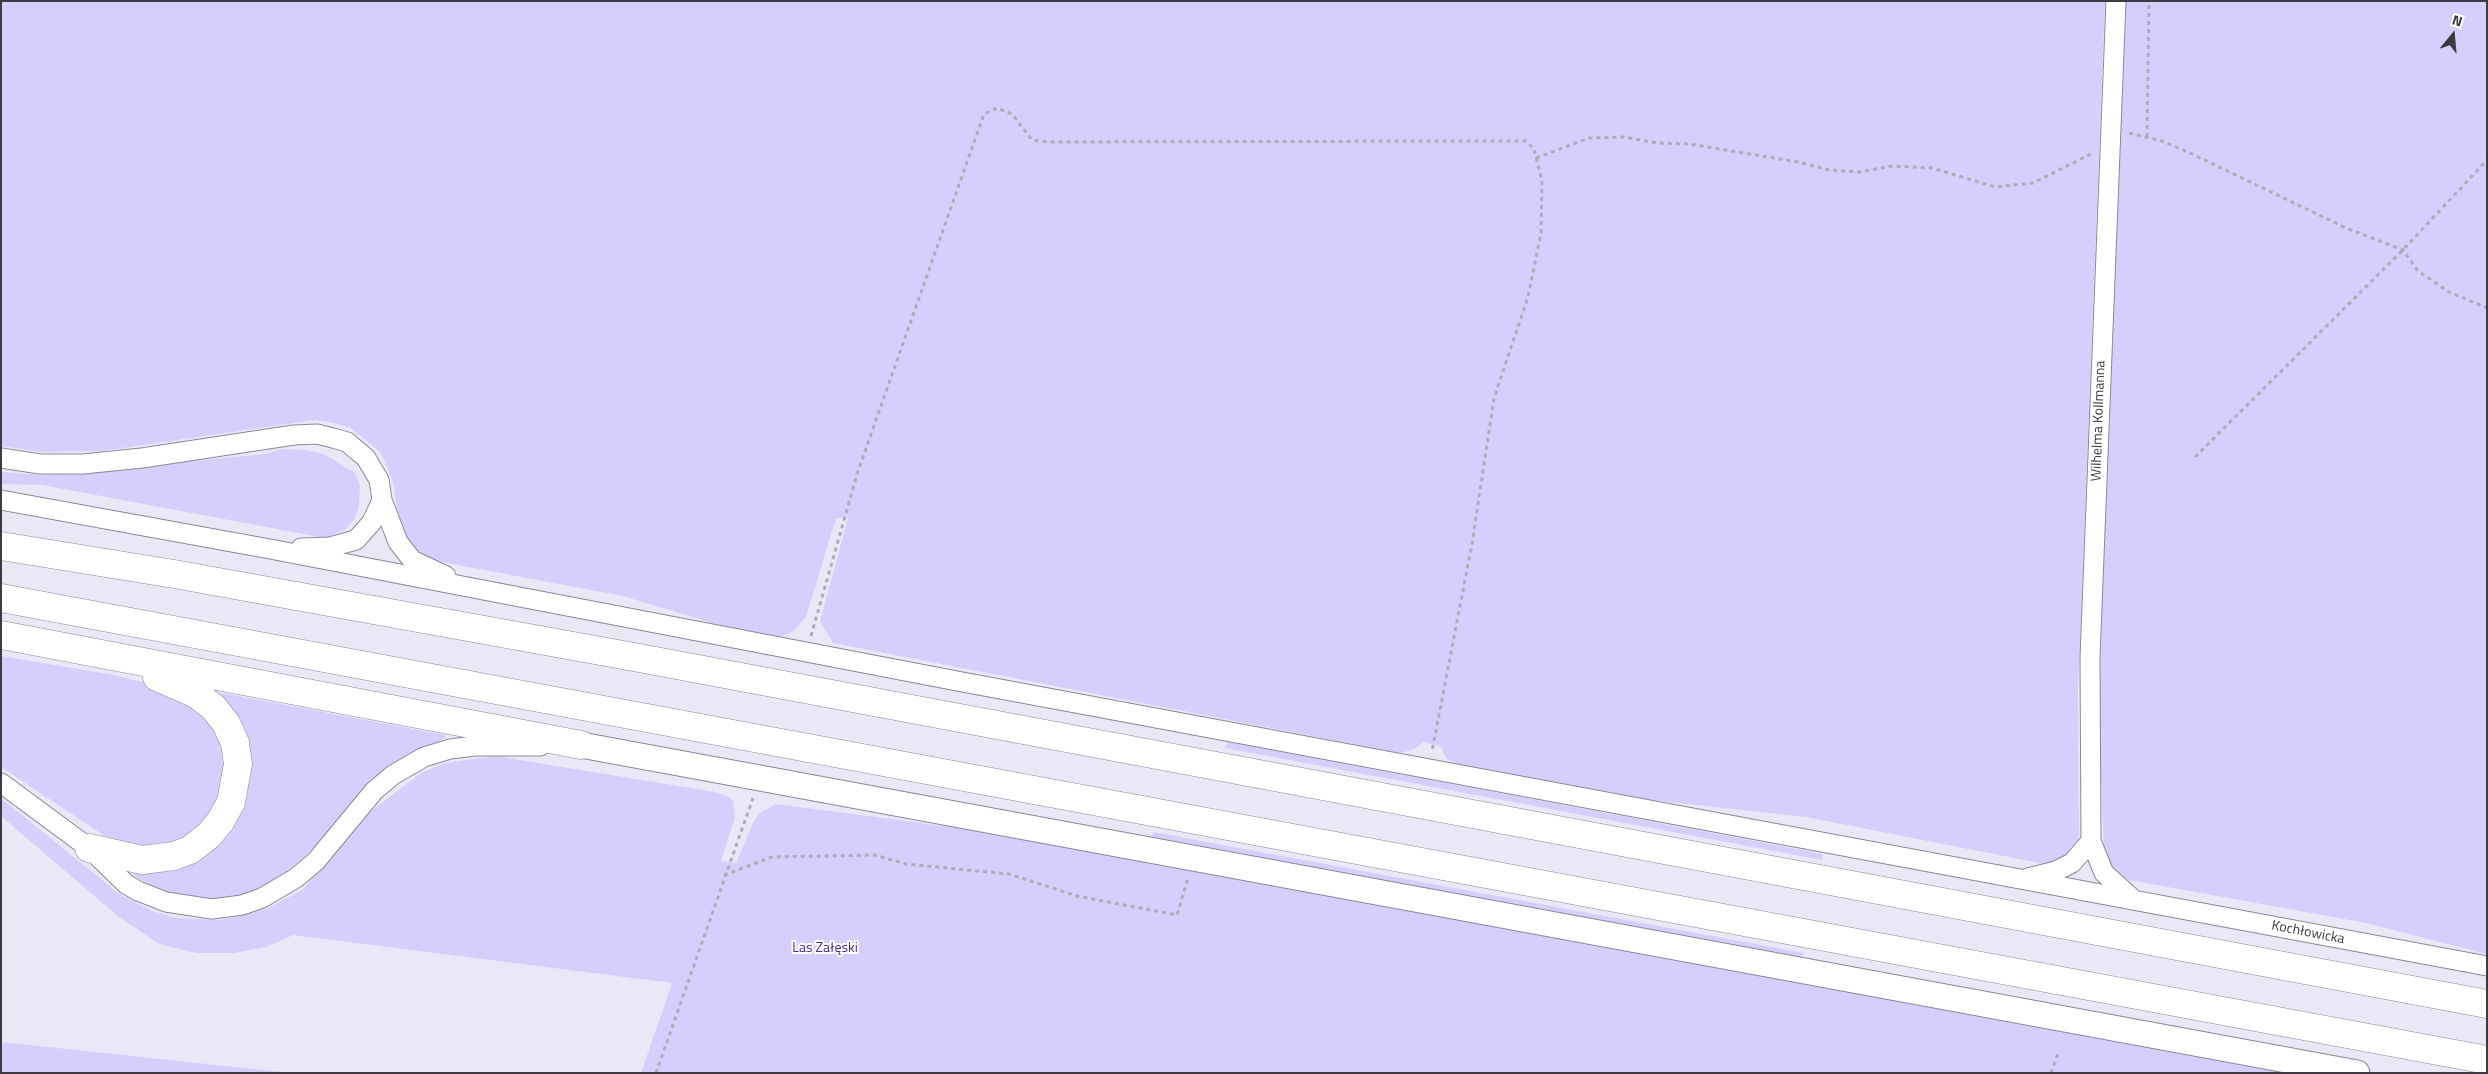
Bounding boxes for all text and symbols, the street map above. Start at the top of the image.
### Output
text: N [2450,9,2465,32]
north arrow [2428,10,2478,60]
street label: Wilhelma Kollmanna [2088,360,2110,482]
street label: Kochłowicka [2270,918,2346,948]
park label: Las Załęski [792,941,858,957]

